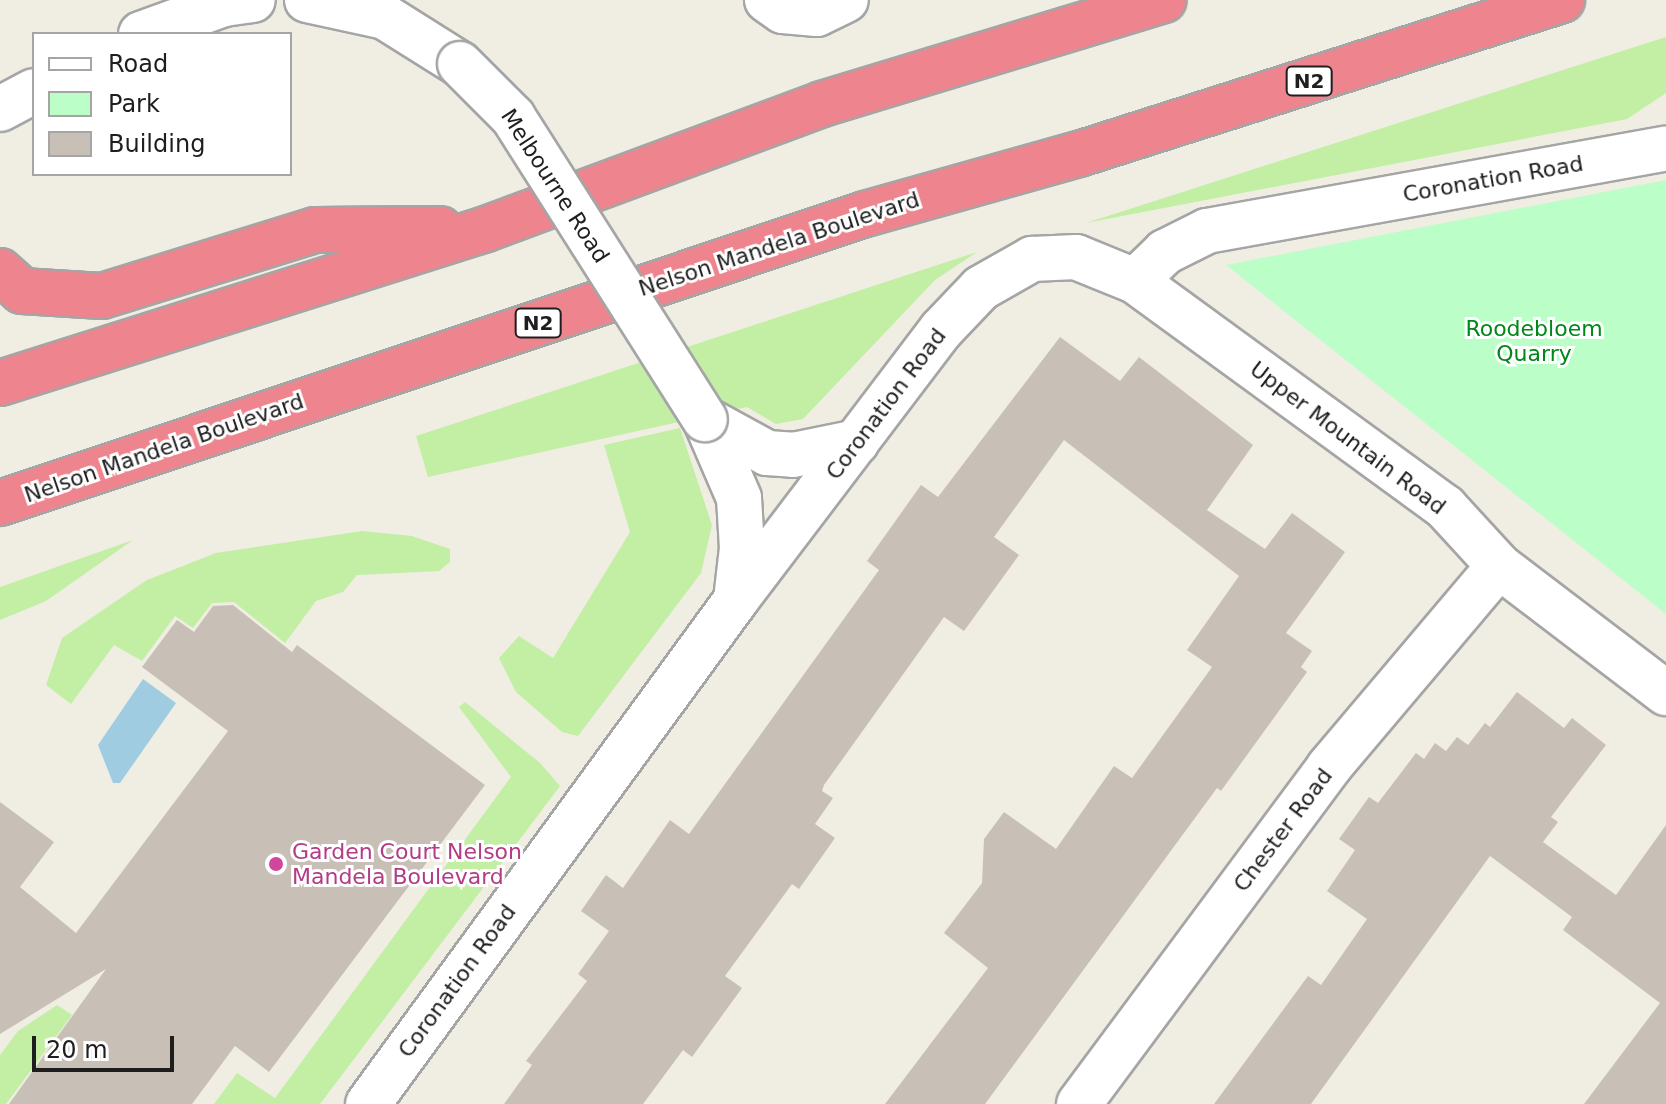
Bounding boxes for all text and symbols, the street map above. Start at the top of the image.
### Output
legend [32,32,292,176]
text: Road [108,50,168,78]
road number: N2 [1285,65,1333,97]
text: Park [108,90,160,118]
street label: Melbourne Road [495,104,615,268]
text: Building [108,130,205,158]
street label: Coronation Road [1401,150,1585,208]
street label: Nelson Mandela Boulevard [635,186,923,302]
road number: N2 [514,307,562,339]
park label: Roodebloem Quarry [1465,315,1603,366]
street label: Coronation Road [821,323,951,485]
street label: Upper Mountain Road [1245,356,1451,520]
street label: Nelson Mandela Boulevard [21,388,307,508]
street label: Chester Road [1228,763,1338,897]
place label: Garden Court Nelson Mandela Boulevard [292,838,522,890]
marker: Garden Court Nelson Mandela Boulevard [267,855,285,873]
street label: Coronation Road [393,899,521,1063]
scale bar [36,1020,178,1070]
text: 20 m [46,1036,108,1064]

